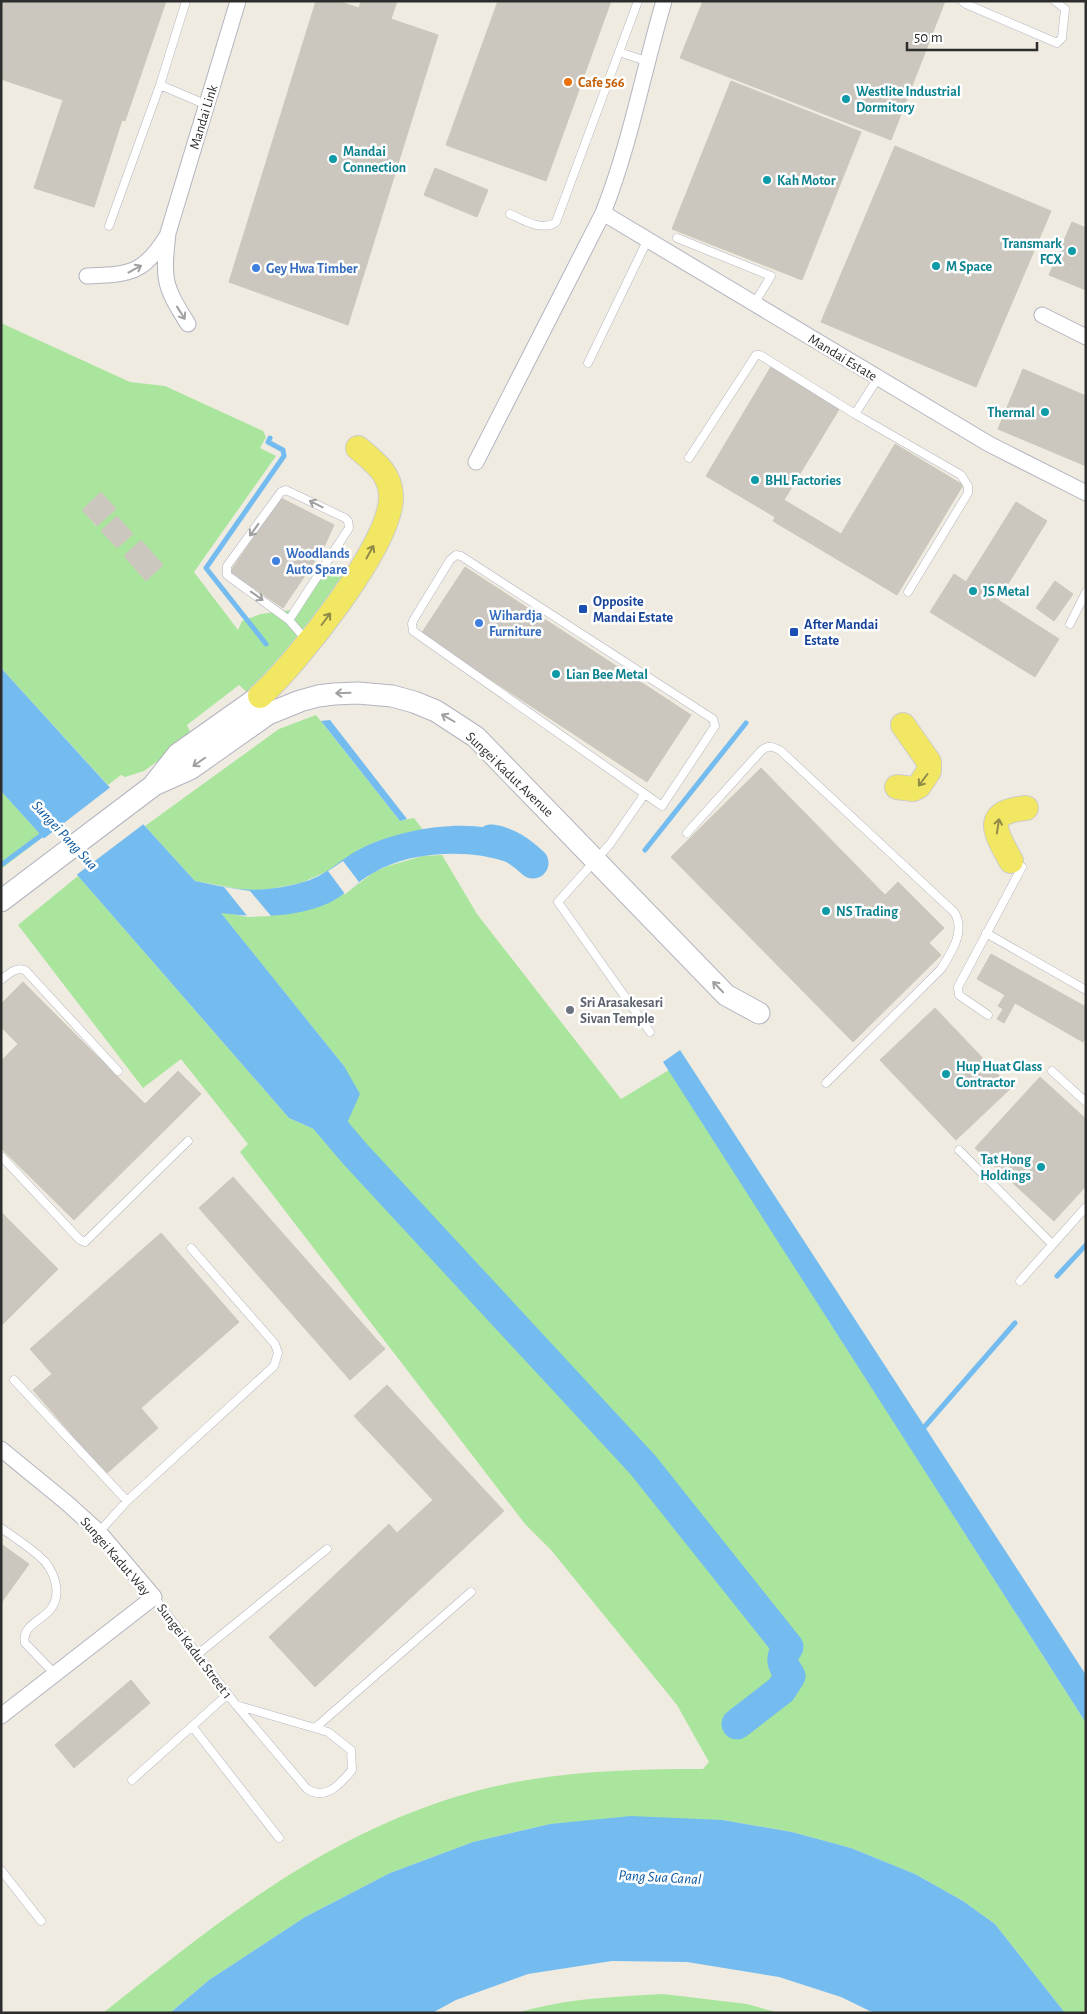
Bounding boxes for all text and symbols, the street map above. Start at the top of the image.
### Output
scale bar [907,20,1037,52]
text: 50 m [914,30,943,45]
marker: Cafe 566 [562,76,574,88]
place label: Cafe 566 [578,76,625,90]
street label: Mandai Link [188,83,221,151]
place label: Westlite Industrial Dormitory [856,85,961,115]
marker: Westlite Industrial Dormitory [840,93,852,105]
place label: Mandai Connection [343,145,406,175]
marker: Mandai Connection [327,153,339,165]
marker: Kah Motor [761,174,773,186]
place label: Kah Motor [777,174,836,188]
place label: Transmark FCX [1002,237,1062,267]
marker: Transmark FCX [1066,245,1078,257]
marker: M Space [930,260,942,272]
place label: M Space [946,260,993,274]
marker: Gey Hwa Timber [250,262,262,274]
place label: Gey Hwa Timber [266,262,358,276]
one-way arrow [127,264,142,274]
one-way arrow [176,305,186,319]
street label: Mandai Estate [806,332,879,384]
place label: Thermal [987,406,1035,420]
marker: Thermal [1039,406,1051,418]
marker: BHL Factories [749,474,761,486]
place label: BHL Factories [765,474,841,488]
one-way arrow [309,499,324,508]
one-way arrow [249,523,259,537]
one-way arrow [366,546,376,560]
place label: Woodlands Auto Spare [286,547,350,577]
marker: Woodlands Auto Spare [270,555,282,567]
marker: JS Metal [967,585,979,597]
place label: JS Metal [983,585,1029,599]
one-way arrow [250,591,263,602]
place label: Opposite Mandai Estate [593,595,674,625]
marker: Opposite Mandai Estate [577,603,589,615]
place label: Wihardja Furniture [489,609,543,639]
one-way arrow [321,612,331,626]
marker: Wihardja Furniture [473,617,485,629]
place label: After Mandai Estate [804,618,878,648]
marker: After Mandai Estate [788,626,800,638]
marker: Lian Bee Metal [550,668,562,680]
place label: Lian Bee Metal [566,668,648,682]
one-way arrow [335,689,351,698]
one-way arrow [441,712,455,722]
street label: Sungei Kadut Avenue [463,729,556,820]
one-way arrow [192,757,206,767]
one-way arrow [918,773,928,787]
water label: Sungei Pang Sua [29,798,100,873]
one-way arrow [994,818,1003,834]
marker: NS Trading [820,905,832,917]
place label: NS Trading [836,905,899,919]
one-way arrow [712,981,724,994]
place label: Sri Arasakesari Sivan Temple [580,996,663,1026]
marker: Sri Arasakesari Sivan Temple [564,1004,576,1016]
place label: Hup Huat Glass Contractor [956,1060,1042,1090]
marker: Hup Huat Glass Contractor [940,1068,952,1080]
place label: Tat Hong Holdings [980,1153,1032,1183]
marker: Tat Hong Holdings [1035,1161,1047,1173]
street label: Sungei Kadut Way [78,1515,153,1599]
street label: Sungei Kadut Street 1 [154,1601,234,1702]
water label: Pang Sua Canal [618,1868,702,1887]

